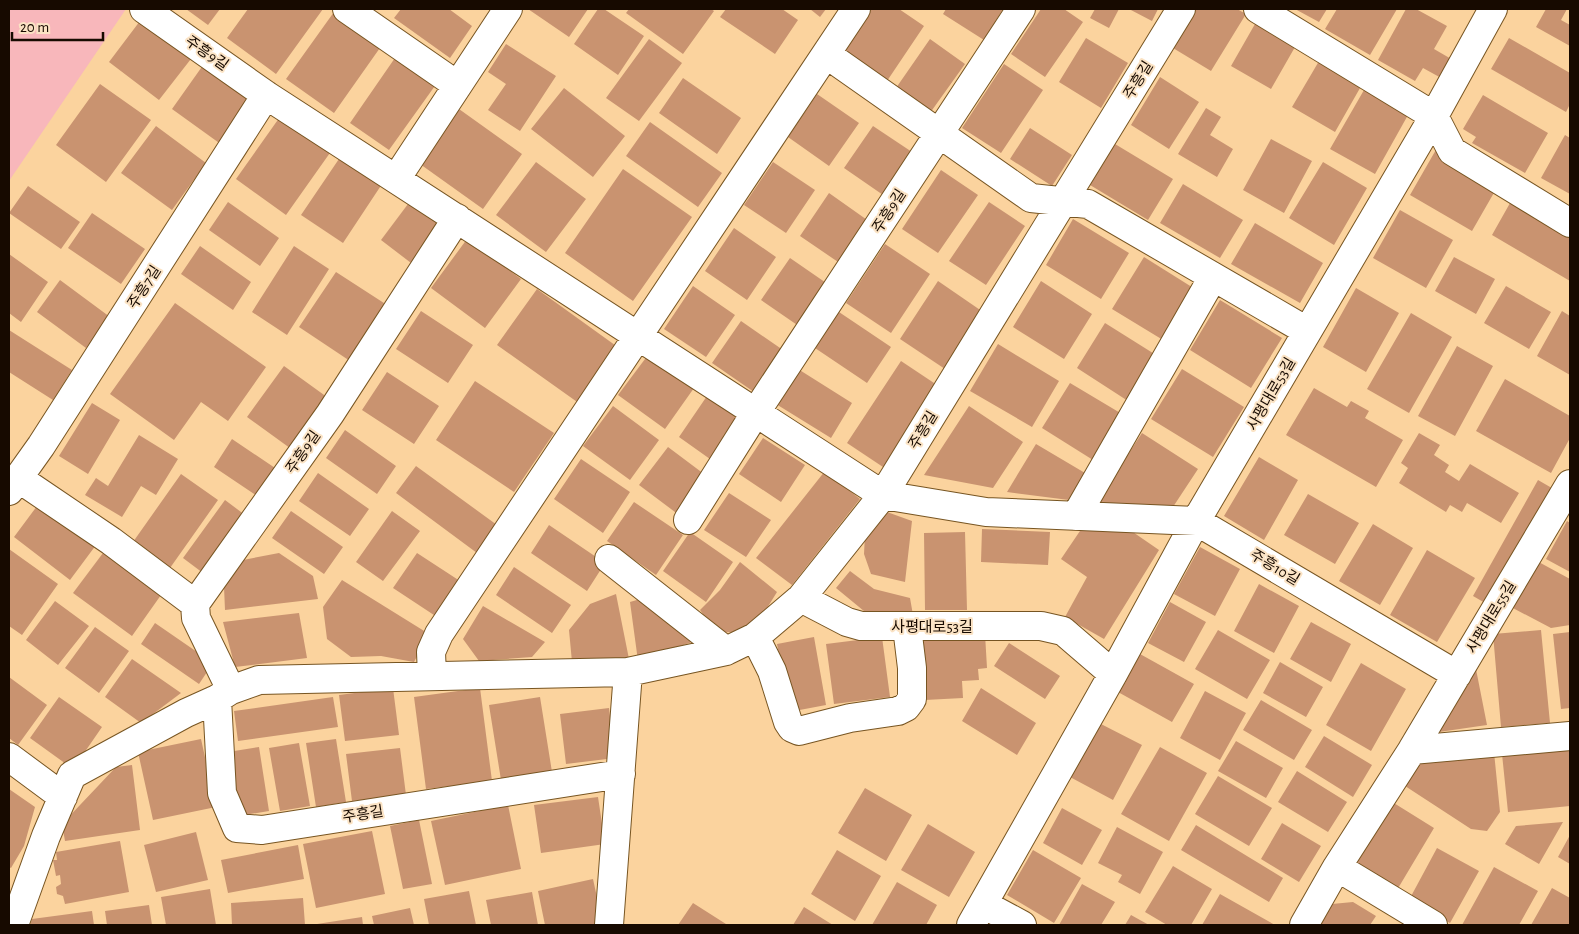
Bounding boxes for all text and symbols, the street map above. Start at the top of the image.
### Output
scale bar [12,10,104,42]
text: 20 m [20,20,49,35]
street label: 주흥9길 [183,33,231,73]
street label: 주흥길 [1120,58,1156,102]
street label: 주흥9길 [869,186,909,236]
street label: 주흥7길 [124,263,164,311]
street label: 사평대로53길 [1244,355,1298,433]
street label: 주흥길 [905,408,941,452]
street label: 주흥9길 [283,428,323,476]
street label: 주흥10길 [1248,546,1302,588]
street label: 사평대로55길 [1463,578,1519,656]
street label: 사평대로53길 [891,619,973,635]
street label: 주흥길 [341,803,385,825]

